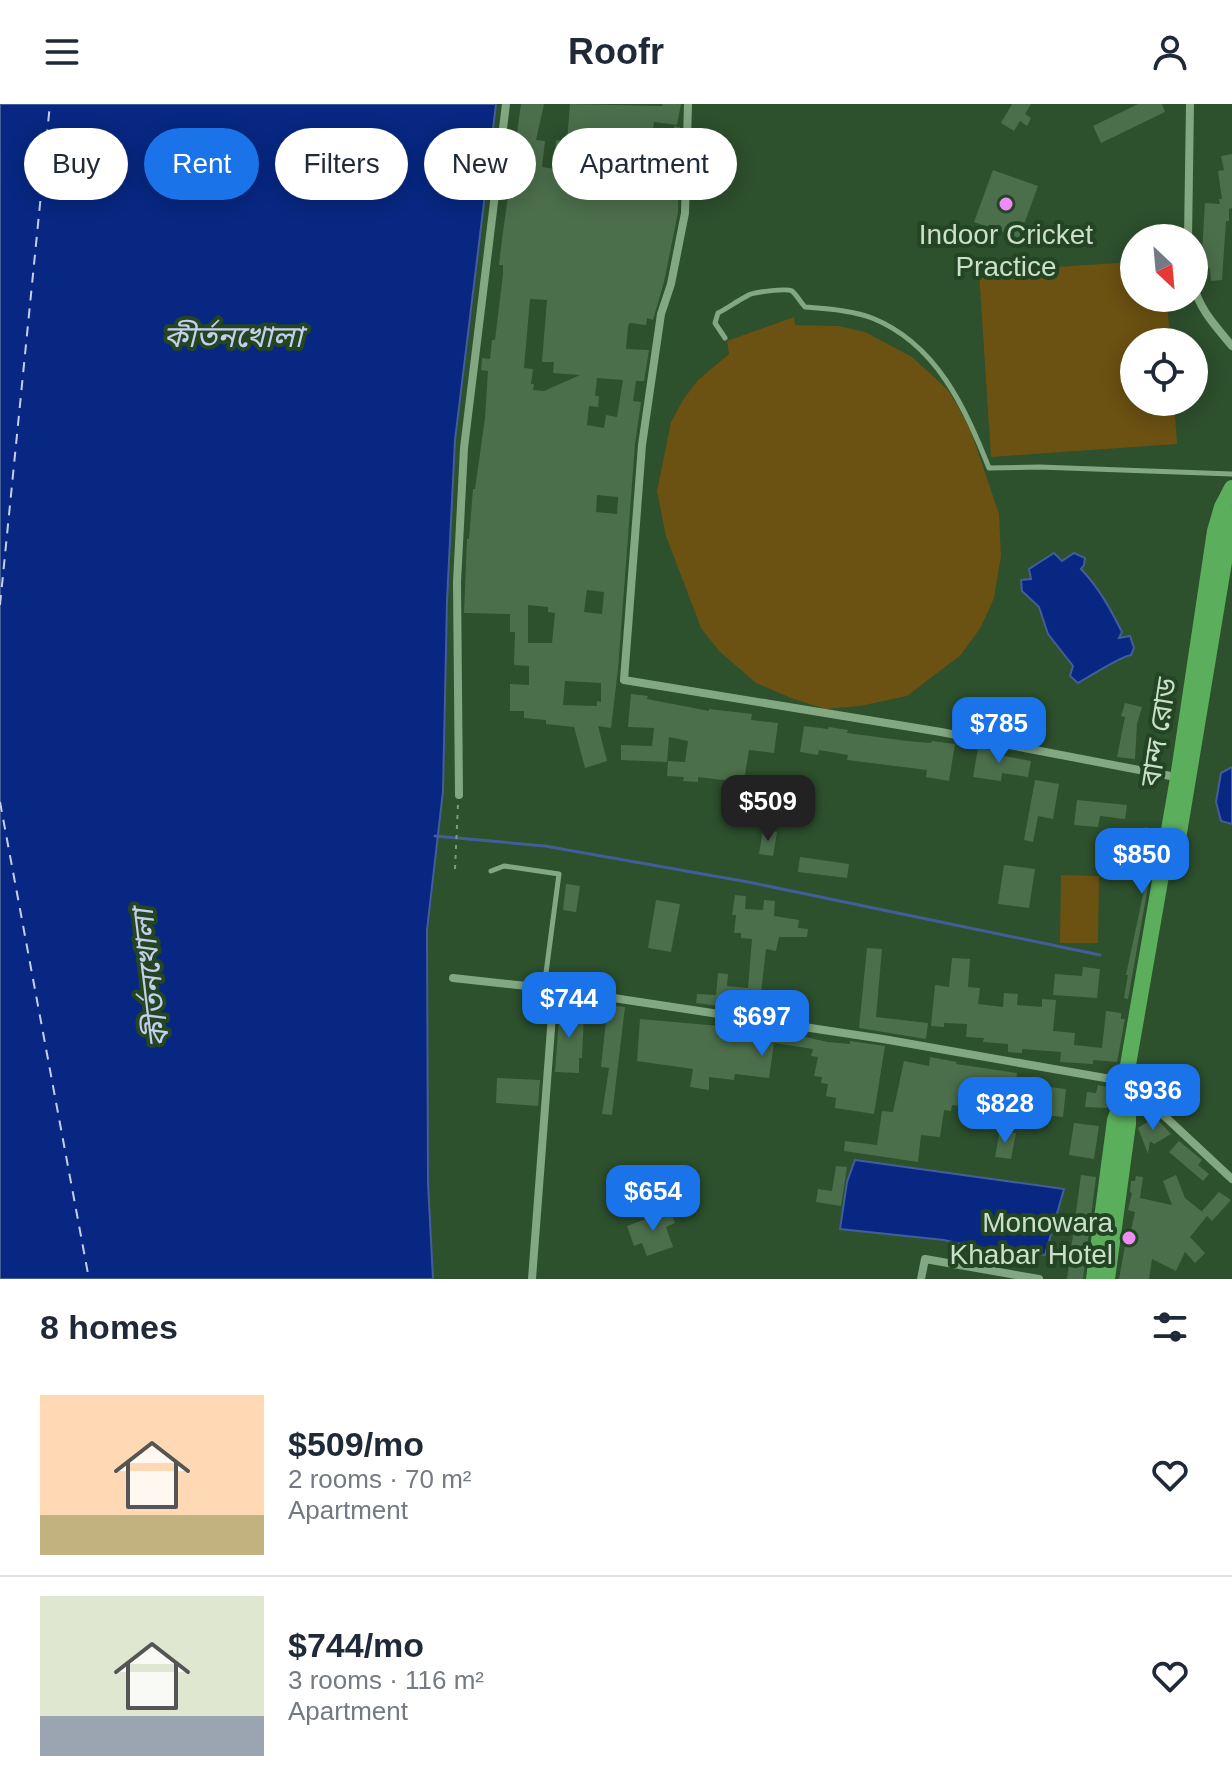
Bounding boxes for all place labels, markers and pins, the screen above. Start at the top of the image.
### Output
marker: Indoor Cricket Practice [997,195,1015,213]
place label: Indoor Cricket Practice [919,219,1093,282]
pin: $785 [952,697,1046,765]
pin: $509 [721,775,815,843]
pin: $850 [1095,828,1189,896]
pin: $744 [522,972,616,1040]
pin: $697 [715,990,809,1058]
pin: $936 [1106,1064,1200,1132]
pin: $828 [958,1077,1052,1145]
pin: $654 [606,1165,700,1233]
place label: Monowara Khabar Hotel [950,1207,1113,1270]
marker: Monowara Khabar Hotel [1120,1229,1138,1247]

